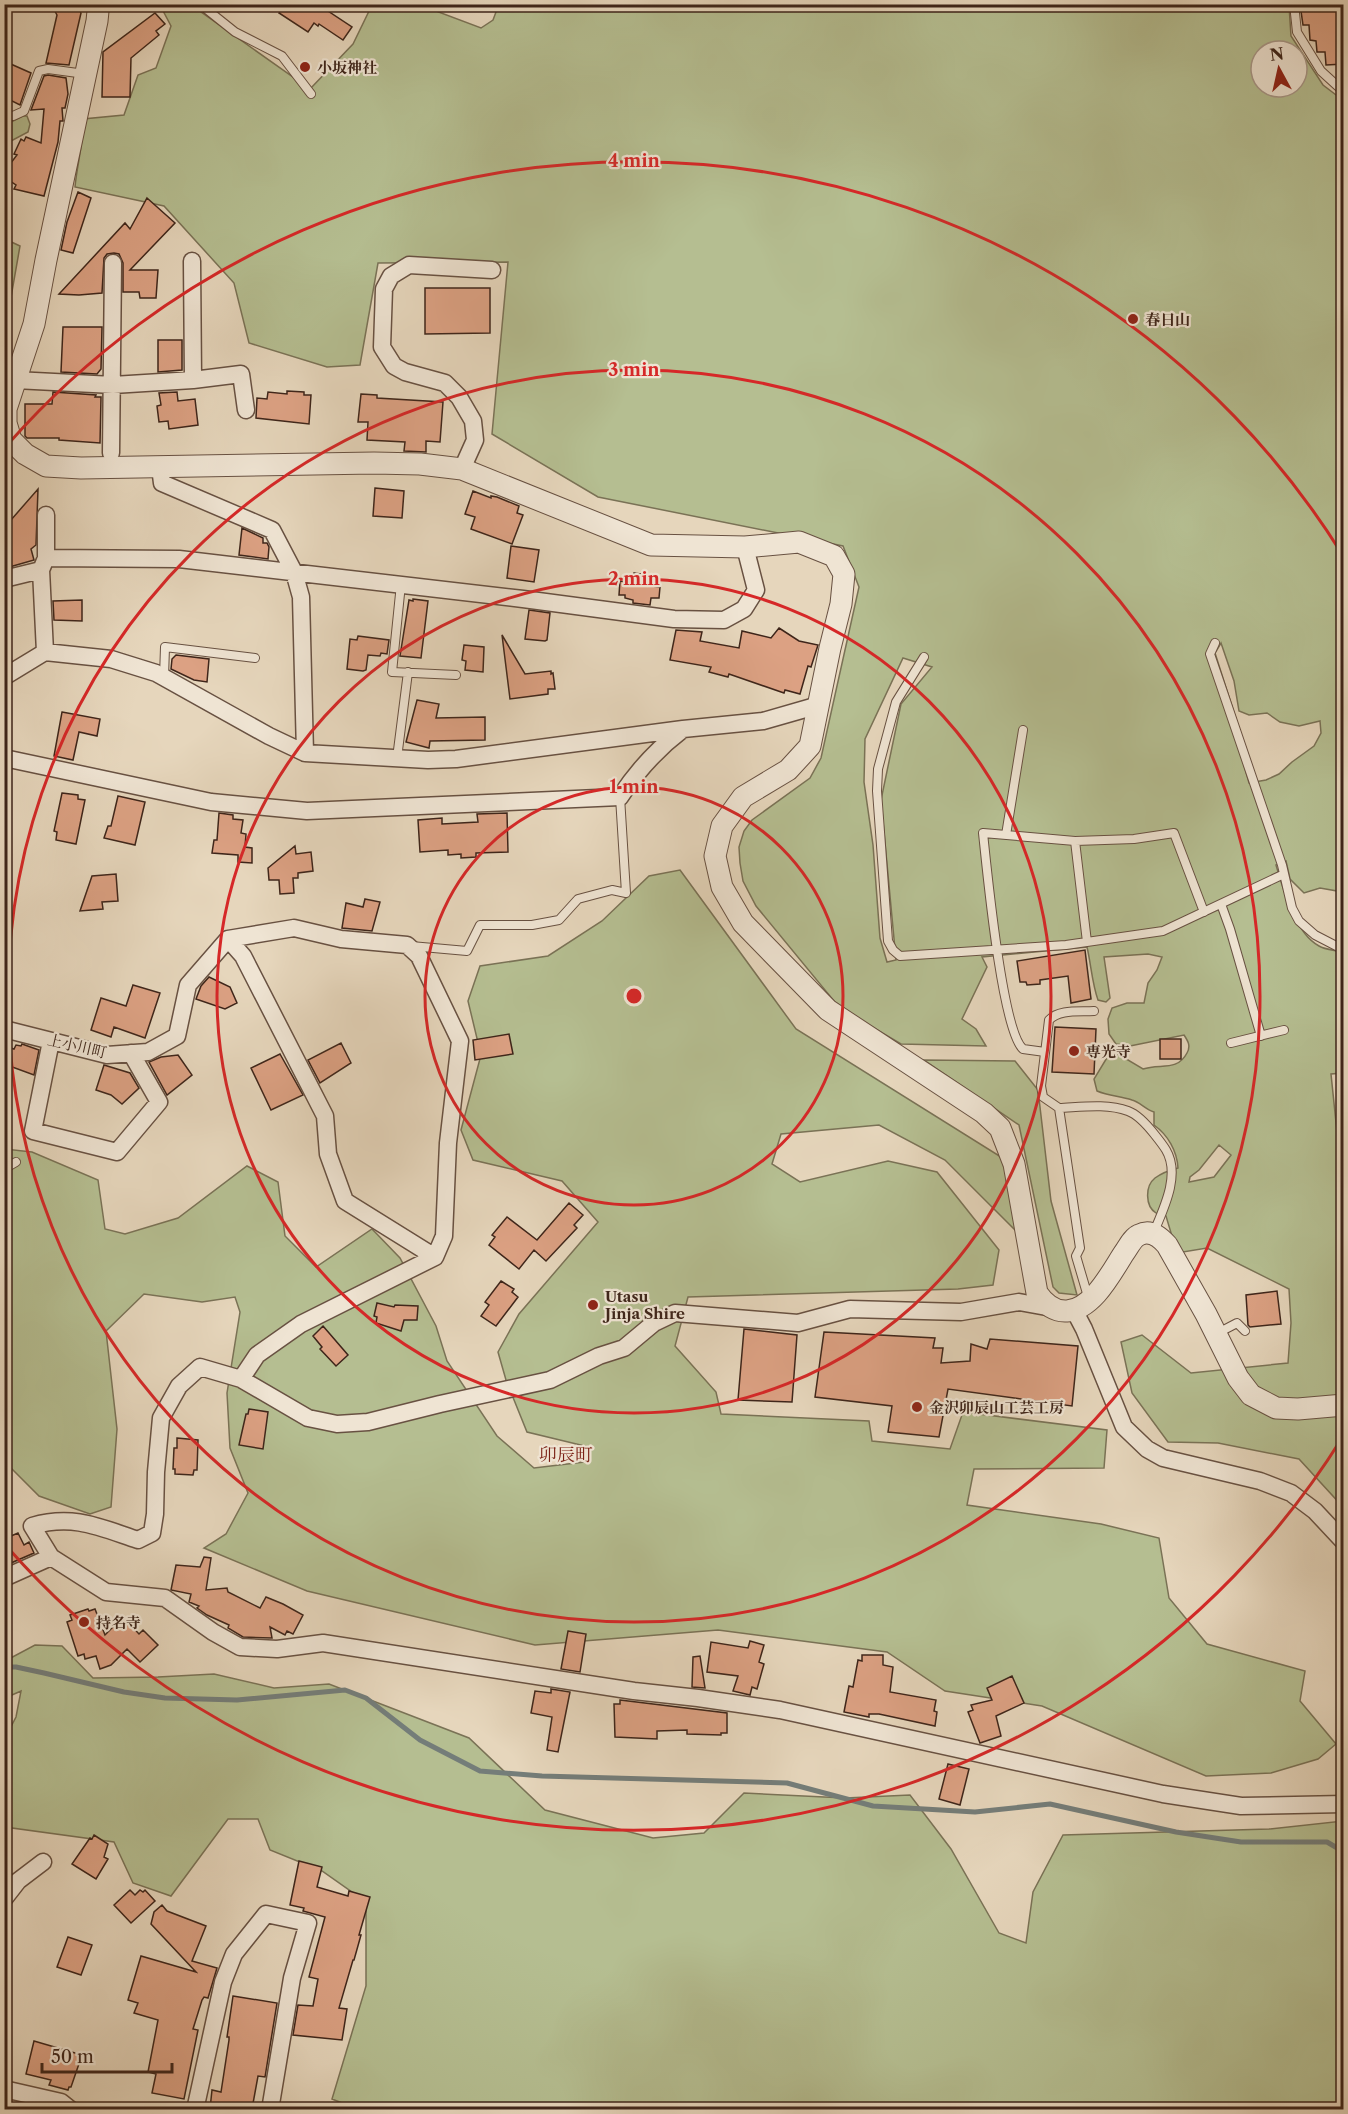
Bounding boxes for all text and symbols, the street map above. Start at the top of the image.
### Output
north arrow [1249,39,1309,99]
text: N [1269,43,1285,65]
place label: 小坂神社 [317,58,377,77]
marker: 小坂神社 [298,60,312,74]
text: 4 min [608,150,661,172]
place label: 春日山 [1145,310,1190,329]
marker: 春日山 [1126,312,1140,326]
text: 3 min [608,359,660,381]
text: 2 min [608,568,661,590]
text: 1 min [609,776,659,798]
centre of rings [624,986,644,1006]
street label: 上小川町 [46,1030,108,1062]
place label: 専光寺 [1086,1042,1131,1061]
marker: 専光寺 [1067,1044,1081,1058]
place label: Utasu Jinja Shire [602,1287,685,1323]
marker: Utasu Jinja Shire [586,1298,600,1312]
place label: 金沢卯辰山工芸工房 [929,1398,1064,1417]
marker: 金沢卯辰山工芸工房 [910,1400,924,1414]
district label: 卯辰町 [539,1444,593,1466]
place label: 持名寺 [96,1613,141,1632]
marker: 持名寺 [77,1615,91,1629]
scale bar [42,2036,172,2074]
text: 50 m [51,2046,94,2068]

